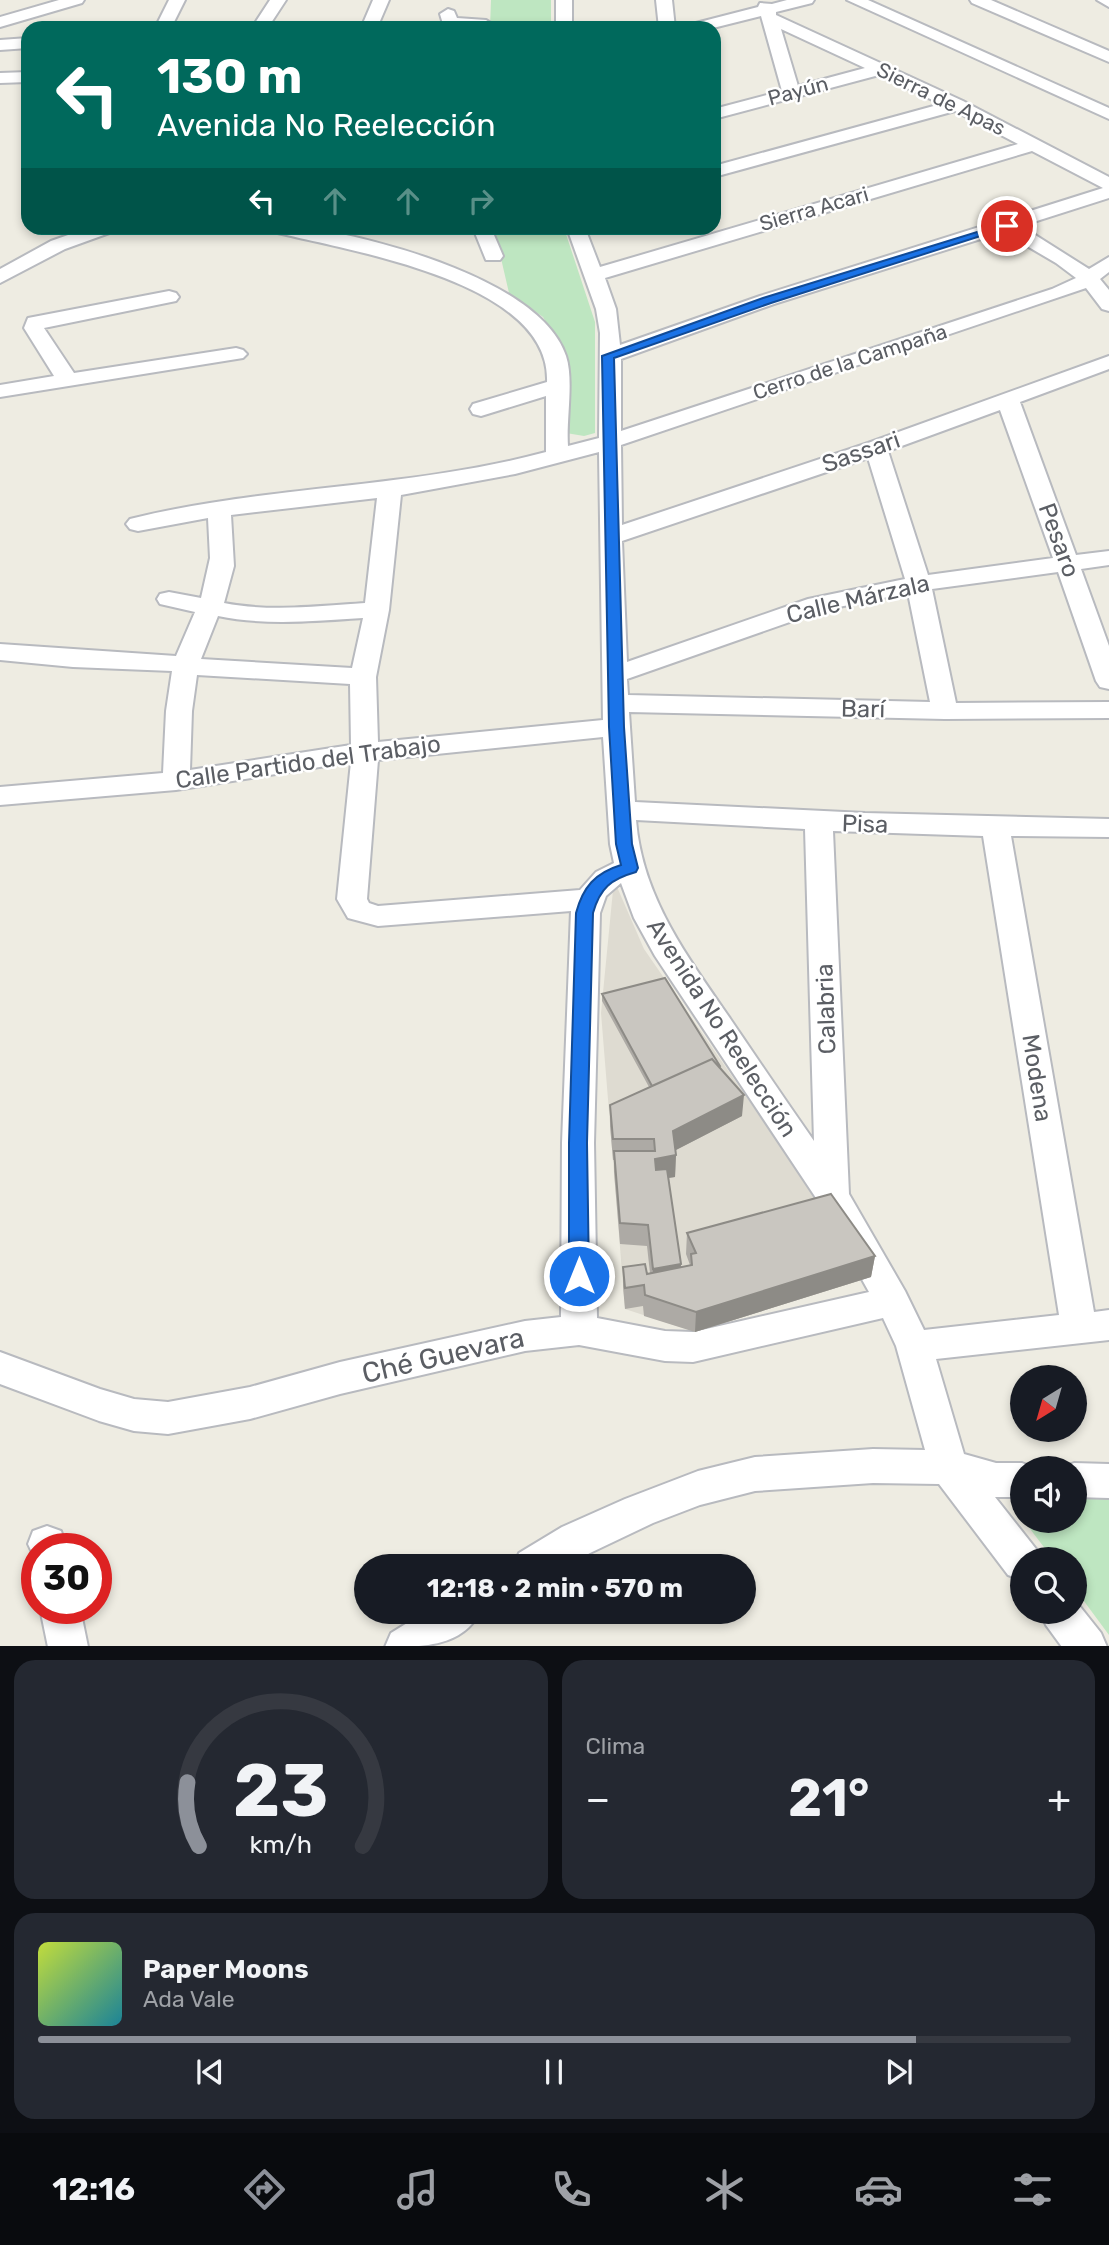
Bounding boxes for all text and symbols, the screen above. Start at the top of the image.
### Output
text: 130 m [157,47,302,105]
icon: left [42,49,133,140]
street label: Sierra de Apas [873,57,1010,141]
street label: Payún [765,70,831,111]
text: Avenida No Reelección [157,106,496,144]
street label: Sierra Acari [757,181,871,236]
icon: left [243,182,281,220]
icon: ahead [316,182,354,220]
icon: ahead [389,182,427,220]
icon: right [462,182,500,220]
pin [977,196,1037,256]
icon: arrive [988,207,1026,245]
street label: Cerro de la Campaña [750,318,950,405]
street label: Sassari [818,426,904,478]
street label: Pesaro [1033,499,1085,581]
street label: Calle Márzala [784,569,932,629]
street label: Barí [841,695,887,723]
street label: Calle Partido del Trabajo [174,730,442,794]
street label: Pisa [841,809,889,839]
street label: Avenida No Reelección [641,914,803,1142]
street label: Calabria [810,963,842,1055]
street label: Modena [1016,1032,1058,1124]
position arrow [542,1239,616,1313]
street label: Ché Guevara [359,1321,528,1390]
north arrow [1010,1365,1087,1442]
map controls [1010,1365,1087,1624]
button: sound [1010,1456,1087,1533]
speed limit sign: 30 [21,1533,112,1624]
button: search [1010,1547,1087,1624]
text: 12:18 · 2 min · 570 m [427,1573,683,1604]
text: Clima [586,1732,645,1760]
text: 23 [233,1748,328,1834]
text: 21° [788,1767,869,1829]
text: − [586,1776,610,1822]
text: + [1047,1776,1071,1822]
text: km/h [250,1829,312,1858]
text: Paper Moons [143,1954,309,1985]
text: Ada Vale [143,1985,235,2013]
icon: previous [191,2053,229,2091]
icon: pause [535,2053,573,2091]
icon: next [880,2053,918,2091]
icon: directions [240,2165,289,2214]
icon: music [393,2165,442,2214]
icon: phone [547,2165,596,2214]
icon: climate [700,2165,749,2214]
icon: car [854,2165,903,2214]
icon: filters [1008,2165,1057,2214]
text: 12:16 [52,2170,135,2208]

